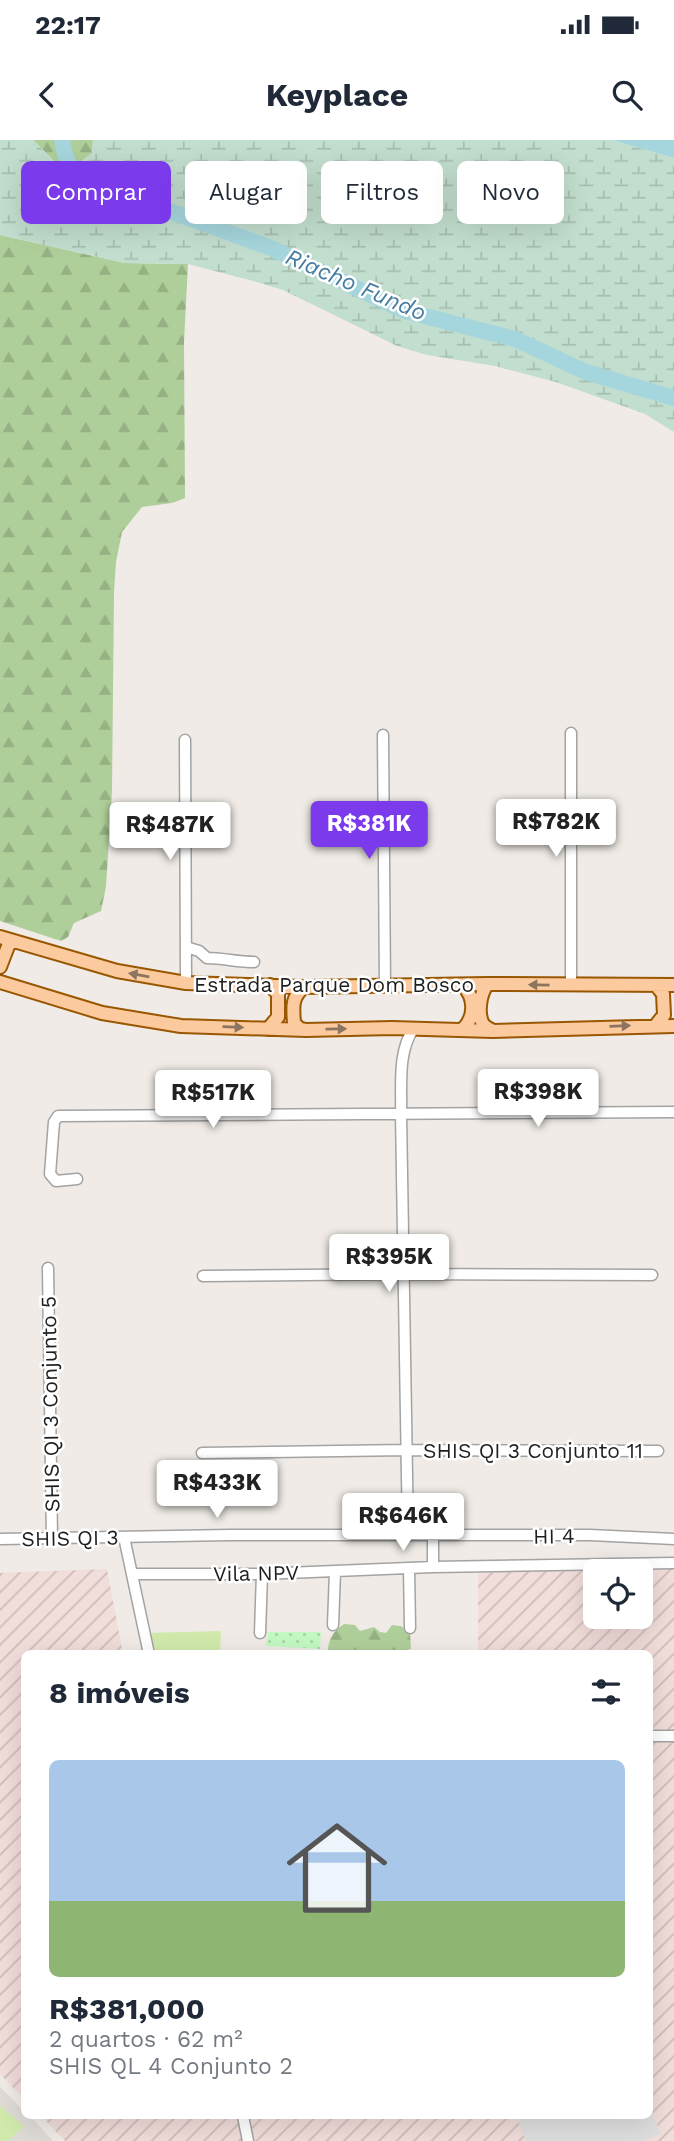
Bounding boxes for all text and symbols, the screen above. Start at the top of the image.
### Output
text: 22:17 [35,10,101,40]
icon: back [28,76,66,114]
text: Keyplace [266,76,408,114]
icon: search [608,76,646,114]
chip: Comprar [21,161,171,224]
chip: Alugar [185,161,307,224]
chip: Filtros [321,161,443,224]
chip: Novo [457,161,564,224]
water label: Riacho Fundo [282,243,430,327]
pin: R$782K [499,800,613,859]
pin: R$487K [113,802,227,862]
pin: R$381K [312,802,426,861]
text: R$782K [512,808,600,835]
text: R$381K [327,810,411,837]
text: R$487K [125,811,215,838]
one-way arrow [128,969,150,980]
street label: Estrada Parque Dom Bosco [194,972,474,997]
one-way arrow [527,979,549,991]
one-way arrow [610,1021,632,1032]
one-way arrow [222,1022,244,1033]
one-way arrow [326,1024,348,1035]
pin: R$517K [156,1070,270,1130]
pin: R$398K [481,1070,595,1129]
text: R$398K [494,1078,582,1105]
text: R$517K [171,1079,255,1106]
pin: R$395K [332,1234,446,1294]
text: R$395K [345,1243,433,1270]
street label: SHIS QI 3 Conjunto 5 [36,1296,64,1512]
street label: SHIS QI 3 Conjunto 11 [423,1438,643,1463]
pin: R$433K [160,1460,274,1520]
text: R$433K [173,1469,261,1496]
pin: R$646K [346,1494,460,1553]
text: R$646K [358,1502,448,1529]
street label: HI 4 [533,1523,575,1549]
street label: SHIS QI 3 [21,1525,119,1551]
map controls [583,1559,653,1629]
button: locate [583,1559,653,1629]
street label: Vila NPV [213,1560,300,1586]
icon: filters [587,1673,625,1711]
text: 8 imóveis [49,1675,190,1710]
icon: home [274,1805,400,1931]
text: R$381,000 [49,1991,205,2026]
text: 2 quartos · 62 m² [49,2026,243,2053]
text: SHIS QL 4 Conjunto 2 [49,2053,293,2080]

